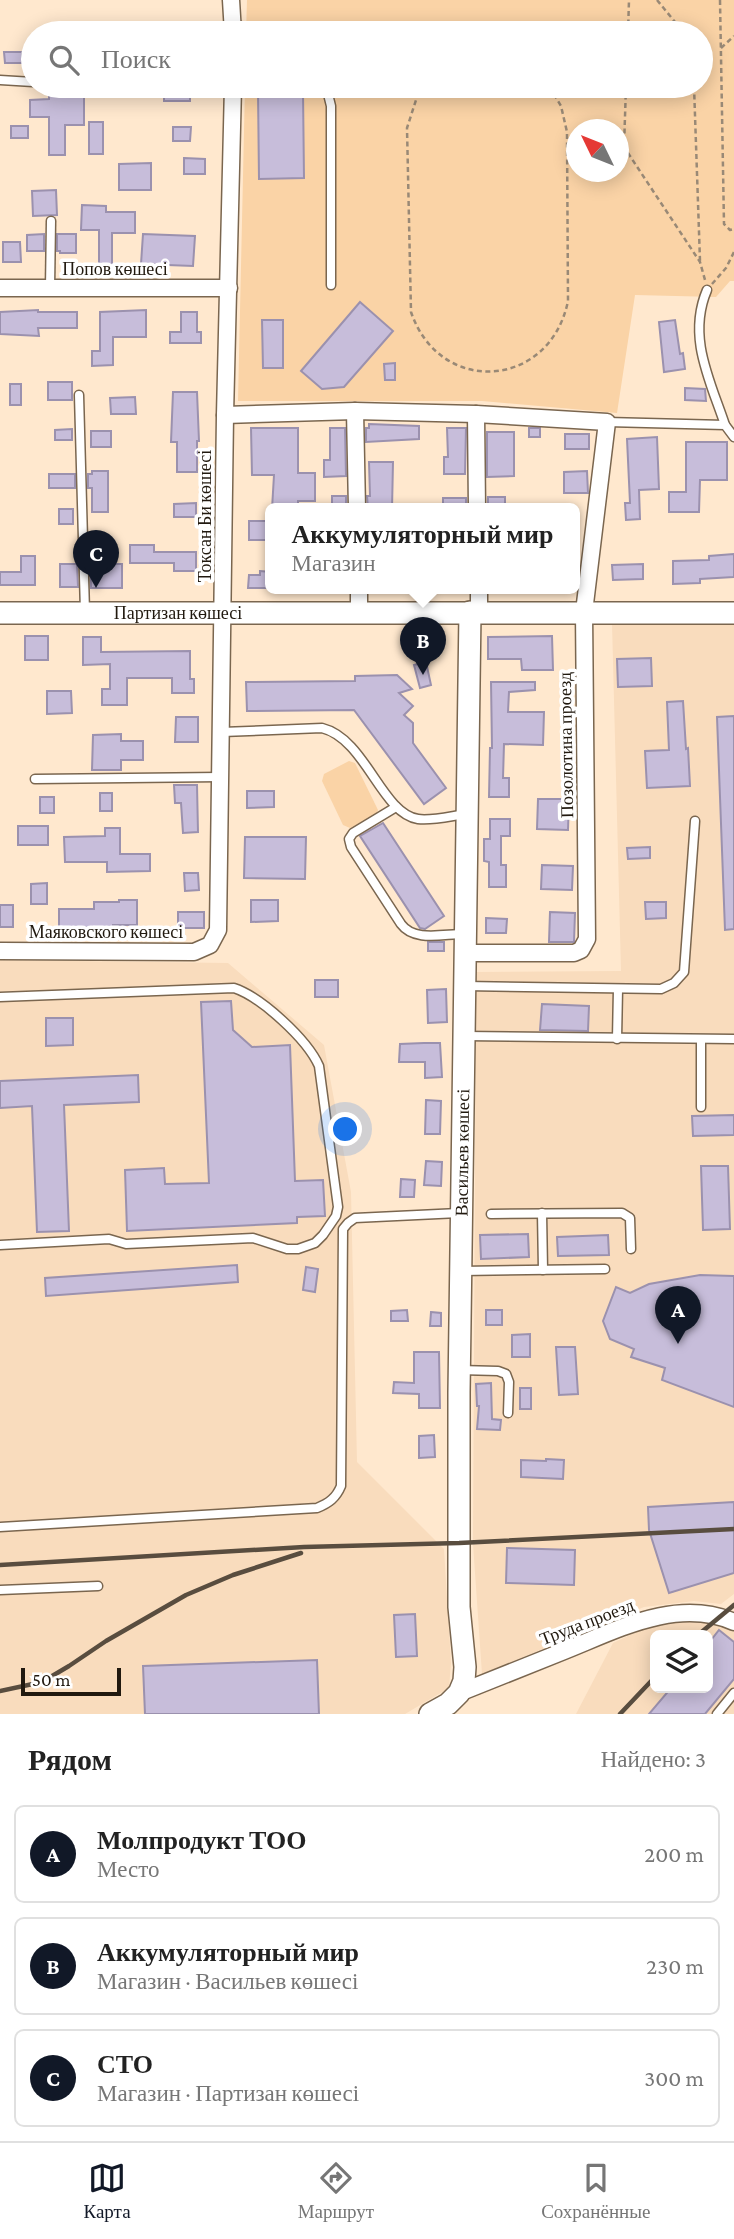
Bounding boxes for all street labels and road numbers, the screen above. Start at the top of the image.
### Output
street label: Попов көшесі [62,259,168,279]
street label: Токсан Би көшесі [195,450,215,582]
street label: Партизан көшесі [114,603,242,623]
street label: Позолотина проезд [555,672,577,818]
street label: Маяковского көшесі [29,922,183,942]
street label: Васильев көшесі [451,1088,473,1217]
street label: Труда проезд [537,1595,637,1649]

